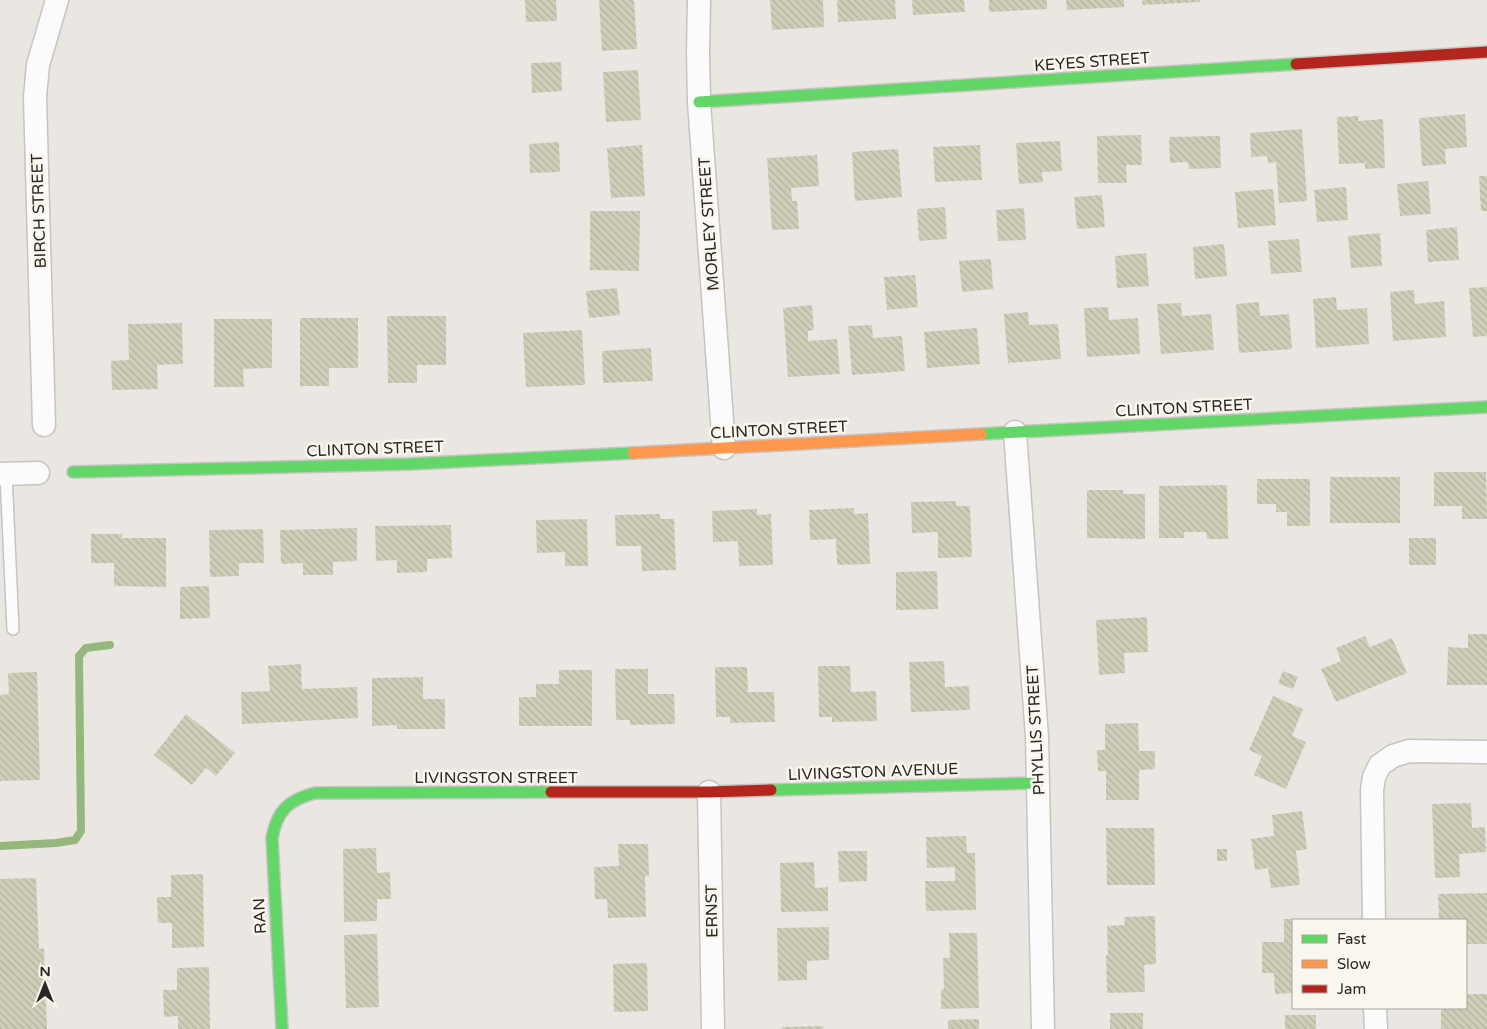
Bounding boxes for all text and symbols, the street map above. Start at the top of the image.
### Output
street label: KEYES STREET [1034,48,1151,76]
street label: BIRCH STREET [27,153,51,269]
street label: MORLEY STREET [694,156,724,292]
street label: CLINTON STREET [1115,394,1254,422]
street label: CLINTON STREET [710,416,849,444]
street label: CLINTON STREET [306,437,444,461]
street label: PHYLLIS STREET [1023,664,1049,796]
street label: LIVINGSTON AVENUE [787,759,959,785]
street label: LIVINGSTON STREET [414,768,578,788]
street label: ERNST [702,884,722,938]
street label: RAN [249,897,271,935]
legend [1292,919,1467,1009]
text: Fast [1337,930,1367,948]
text: Slow [1337,955,1371,973]
north arrow [20,959,70,1009]
text: N [39,963,51,980]
text: Jam [1337,980,1366,998]

